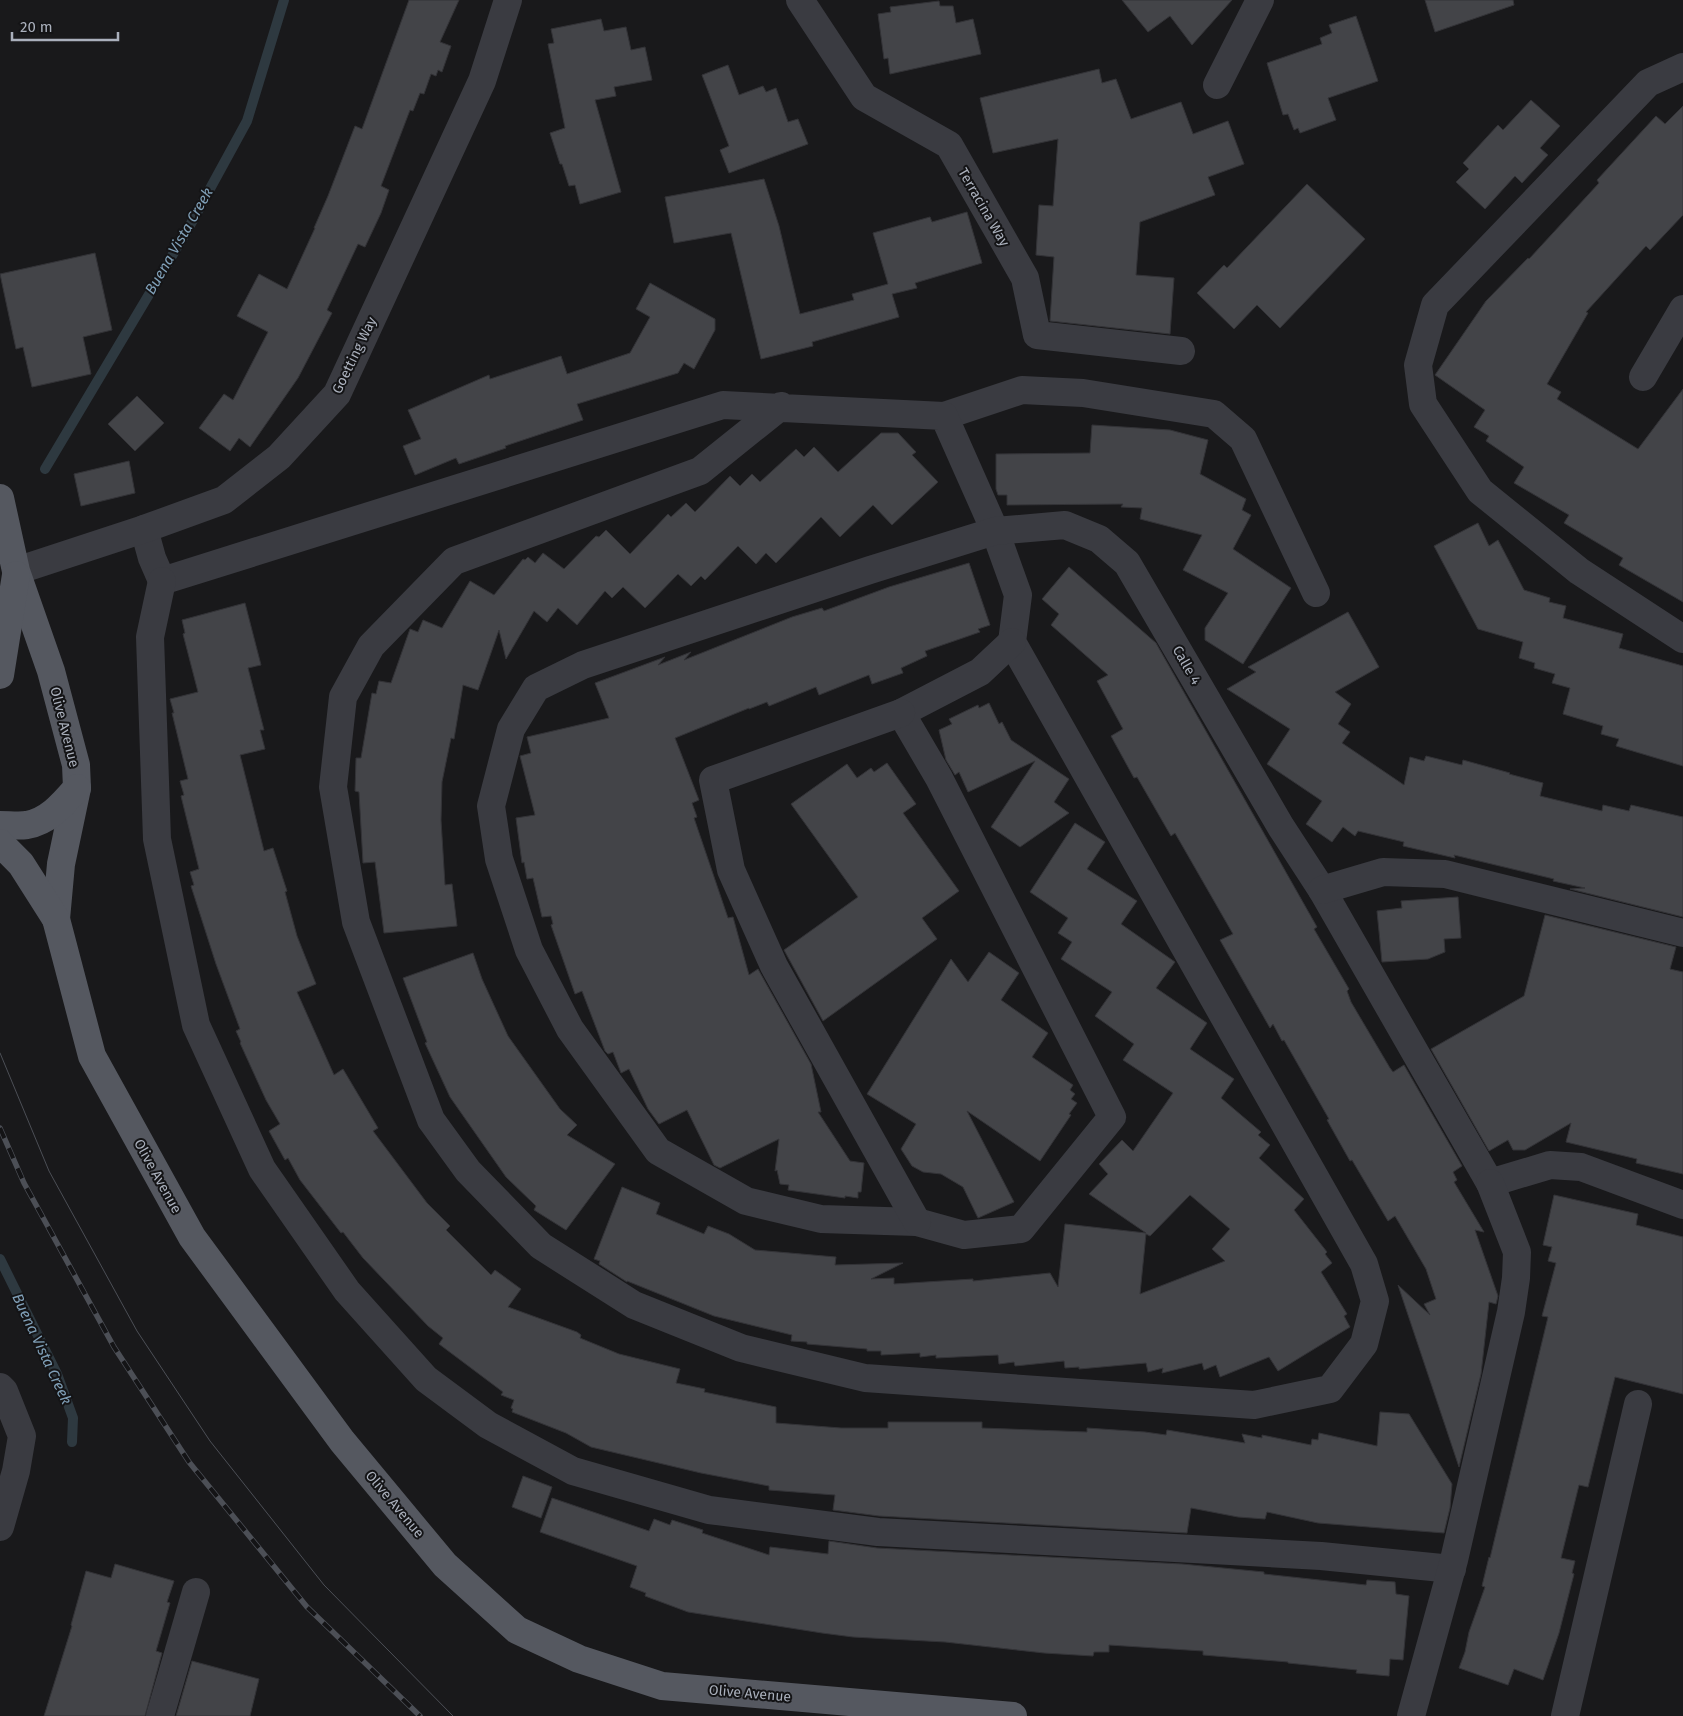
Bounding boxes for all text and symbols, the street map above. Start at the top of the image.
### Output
scale bar [12,10,119,42]
text: 20 m [20,18,53,36]
street label: Terracina Way [954,165,1013,250]
water label: Buena Vista Creek [141,184,217,298]
street label: Goetting Way [329,314,380,396]
street label: Calle 4 [1169,643,1205,688]
street label: Olive Avenue [46,685,83,769]
street label: Olive Avenue [130,1136,185,1216]
water label: Buena Vista Creek [8,1291,76,1407]
street label: Olive Avenue [362,1467,428,1541]
street label: Olive Avenue [708,1681,792,1706]

